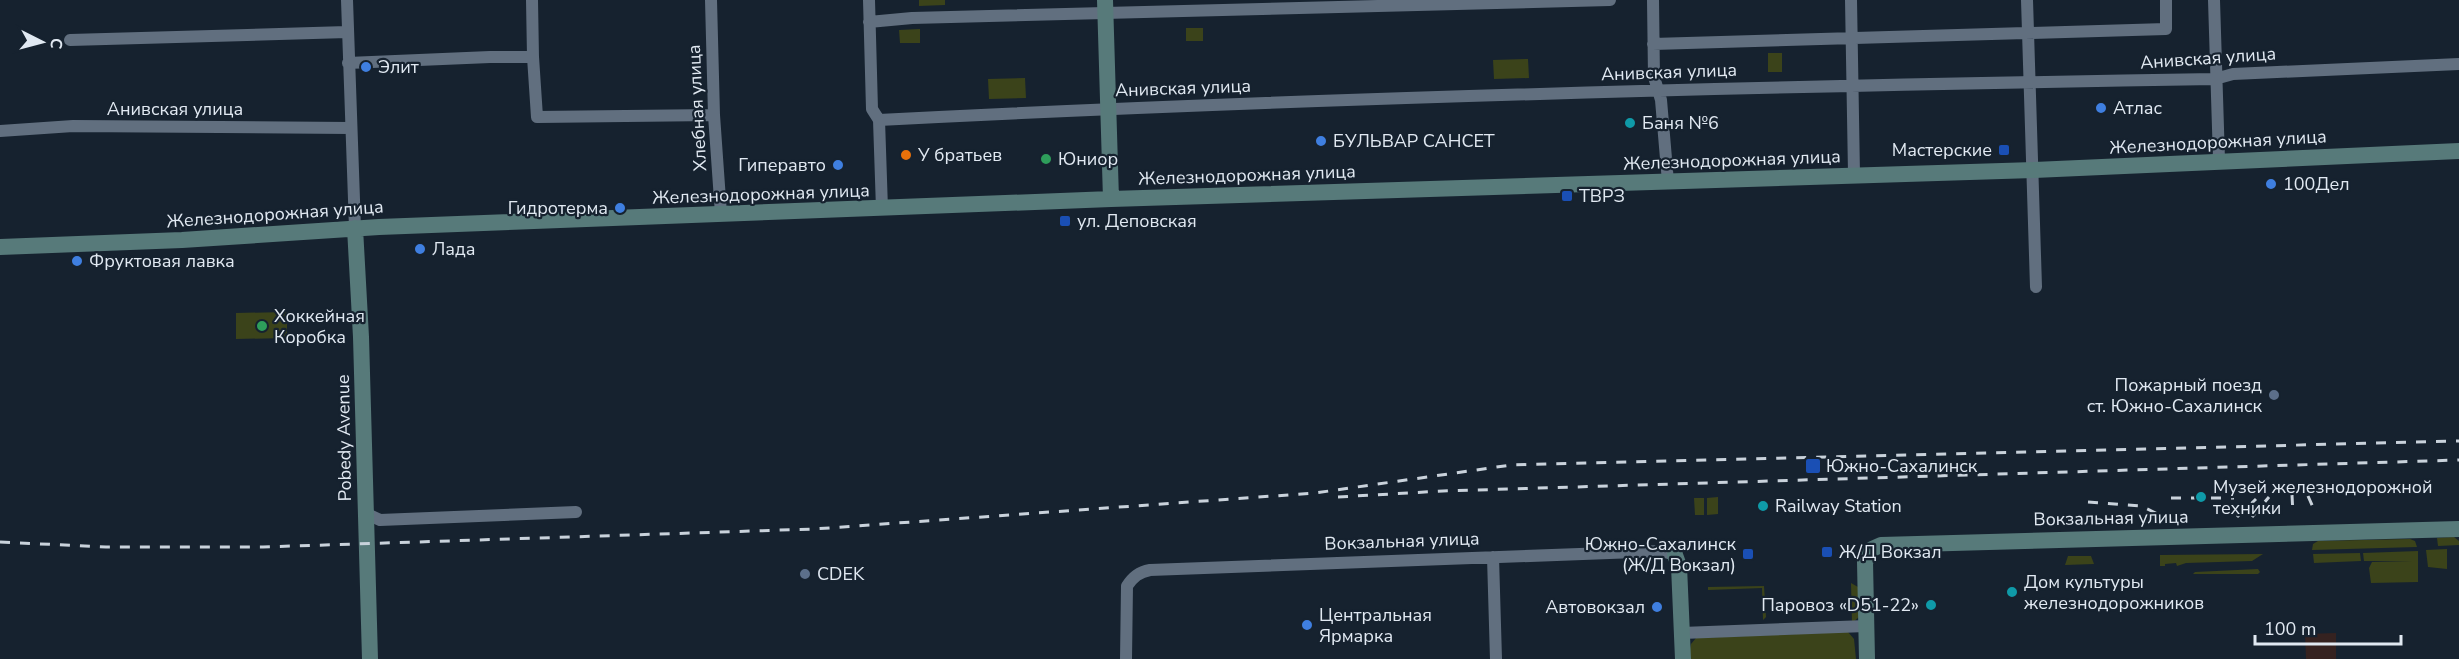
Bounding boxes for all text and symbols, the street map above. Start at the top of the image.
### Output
north arrow [12,12,72,72]
text: С [44,37,67,50]
street label: Анивская улица [2139,41,2277,75]
street label: Хлебная улица [682,44,712,172]
place label: Элит [378,55,419,79]
street label: Анивская улица [1600,58,1738,86]
marker: Элит [359,60,373,74]
street label: Анивская улица [1114,74,1252,102]
place label: Атлас [2113,96,2163,120]
street label: Анивская улица [107,97,243,121]
marker: Атлас [2094,101,2108,115]
place label: Баня №6 [1642,111,1719,135]
marker: Баня №6 [1623,116,1637,130]
street label: Железнодорожная улица [2109,124,2327,160]
place label: БУЛЬВАР САНСЕТ [1333,129,1495,153]
marker: БУЛЬВАР САНСЕТ [1314,134,1328,148]
place label: Мастерские [1892,138,1992,162]
place label: У братьев [917,143,1002,167]
marker: Мастерские [1997,143,2011,157]
street label: Железнодорожная улица [1623,144,1841,176]
place label: Юниор [1058,147,1118,171]
marker: У братьев [899,148,913,162]
marker: Юниор [1039,152,1053,166]
place label: Гиперавто [738,153,826,177]
marker: Гиперавто [831,158,845,172]
street label: Железнодорожная улица [1138,159,1356,191]
place label: 100Дел [2283,172,2350,196]
marker: 100Дел [2264,177,2278,191]
street label: Железнодорожная улица [652,178,870,210]
place label: ТВРЗ [1579,184,1625,208]
marker: ТВРЗ [1560,189,1574,203]
street label: Железнодорожная улица [166,194,384,234]
place label: Гидротерма [508,196,608,220]
marker: Гидротерма [613,201,627,215]
place label: ул. Деповская [1077,209,1197,233]
marker: ул. Деповская [1058,214,1072,228]
place label: Лада [432,237,475,261]
marker: Лада [413,242,427,256]
place label: Фруктовая лавка [89,249,235,273]
marker: Фруктовая лавка [70,254,84,268]
place label: Хоккейная Коробка [274,304,365,349]
marker: Хоккейная Коробка [255,319,269,333]
place label: Пожарный поезд ст. Южно-Сахалинск [2087,373,2263,418]
street label: Pobedy Avenue [331,374,357,502]
marker: Пожарный поезд ст. Южно-Сахалинск [2267,388,2281,402]
place label: Южно-Сахалинск [1826,454,1978,478]
marker: Южно-Сахалинск [1804,457,1822,475]
place label: Музей железнодорожной техники [2213,475,2432,520]
marker: Музей железнодорожной техники [2194,490,2208,504]
place label: Railway Station [1775,494,1902,518]
marker: Railway Station [1756,499,1770,513]
street label: Вокзальная улица [2033,505,2189,531]
street label: Вокзальная улица [1324,526,1480,556]
place label: Южно-Сахалинск (Ж/Д Вокзал) [1585,532,1737,577]
place label: Ж/Д Вокзал [1839,540,1942,564]
marker: Ж/Д Вокзал [1820,545,1834,559]
marker: Южно-Сахалинск (Ж/Д Вокзал) [1741,547,1755,561]
place label: CDEK [817,562,865,586]
marker: CDEK [798,567,812,581]
place label: Дом культуры железнодорожников [2024,570,2204,615]
marker: Дом культуры железнодорожников [2005,585,2019,599]
place label: Паровоз «D51-22» [1761,593,1919,617]
place label: Автовокзал [1545,595,1645,619]
marker: Паровоз «D51-22» [1924,598,1938,612]
marker: Автовокзал [1650,600,1664,614]
place label: Центральная Ярмарка [1319,603,1432,648]
scale bar [2255,608,2400,646]
text: 100 m [2264,617,2316,641]
marker: Центральная Ярмарка [1300,618,1314,632]

